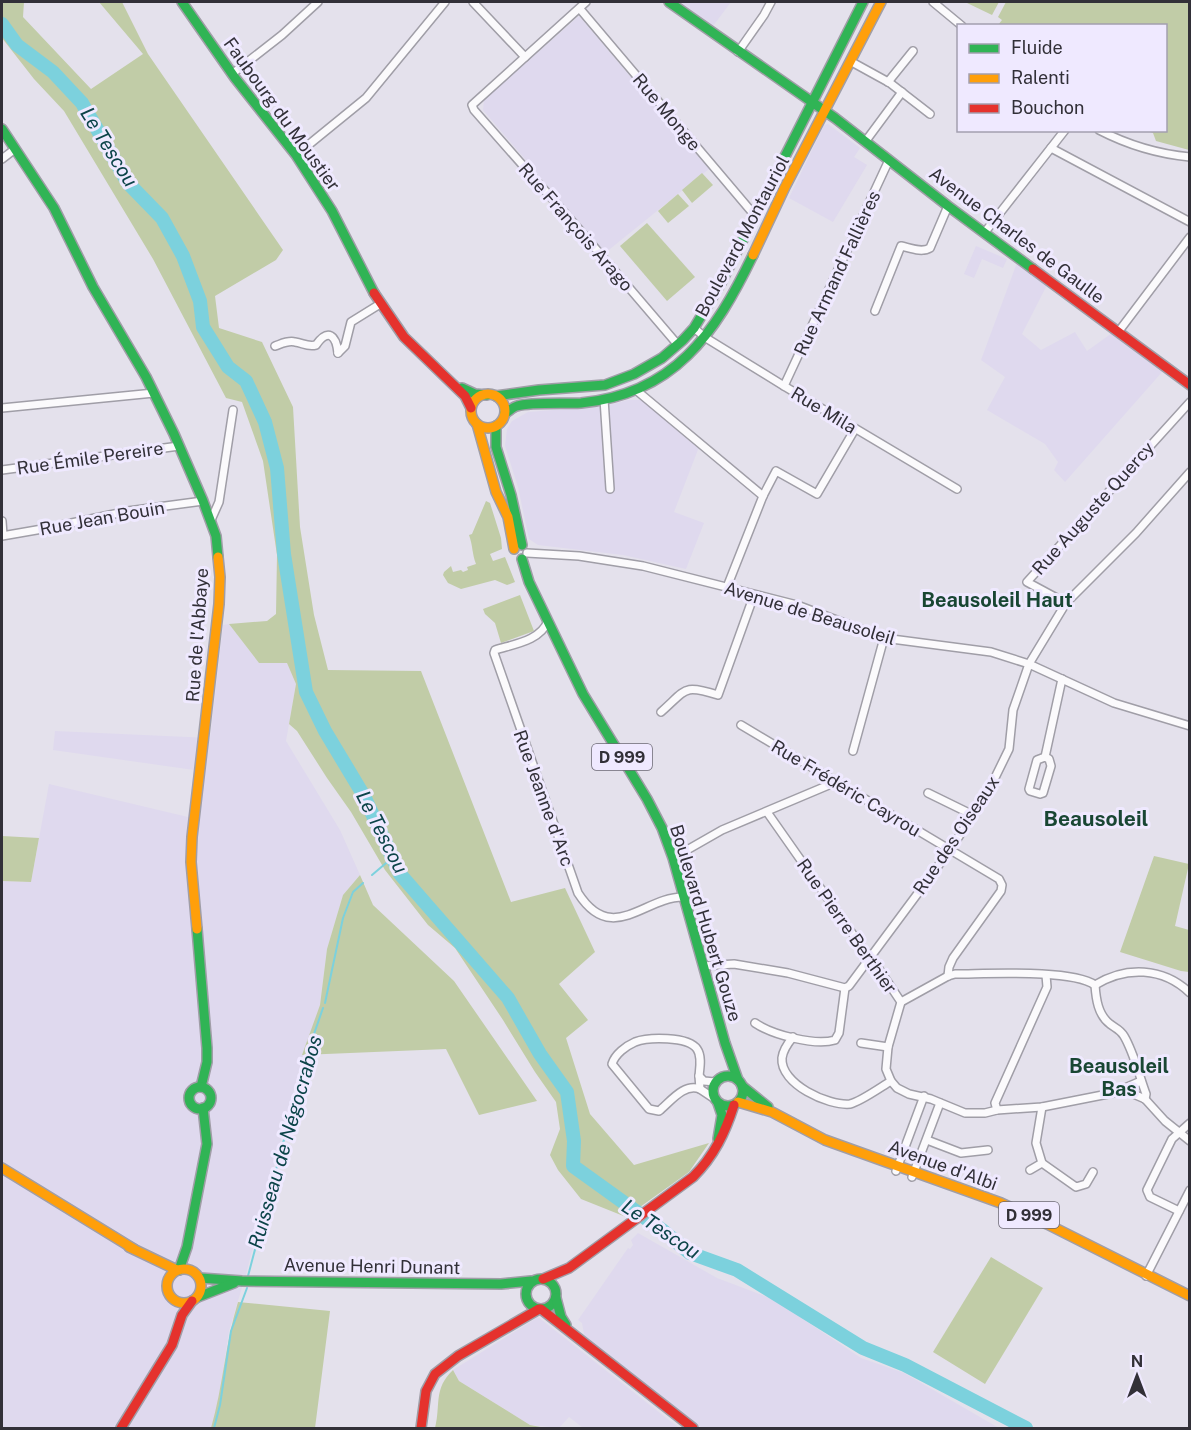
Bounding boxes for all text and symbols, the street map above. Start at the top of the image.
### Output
legend [957,24,1167,132]
street label: Faubourg du Moustier [219,33,345,195]
text: Fluide [1011,37,1063,58]
text: Ralenti [1011,67,1070,88]
street label: Rue Monge [629,69,705,155]
text: Bouchon [1011,97,1084,118]
water label: Le Tescou [75,103,143,191]
street label: Boulevard Montauriol [691,152,793,320]
street label: Rue François Arago [515,159,637,295]
street label: Avenue Charles de Gaulle [925,162,1109,308]
street label: Rue Armand Fallières [790,187,884,359]
street label: Rue Mila [787,382,861,438]
street label: Rue Émile Pereire [15,436,165,479]
street label: Rue Auguste Quercy [1028,437,1159,579]
street label: Rue Jean Bouin [38,497,166,539]
street label: Rue de l'Abbaye [182,567,212,703]
street label: Avenue de Beausoleil [722,577,898,649]
district label: Beausoleil Haut [921,588,1073,612]
street label: Rue Jeanne d'Arc [510,727,578,869]
street label: Rue Frédéric Cayrou [768,735,924,841]
road number: D 999 [592,744,652,770]
street label: Rue des Oiseaux [909,772,1003,898]
water label: Le Tescou [351,787,413,877]
district label: Beausoleil [1043,806,1149,831]
street label: Boulevard Hubert Gouze [666,822,746,1024]
street label: Rue Pierre Berthier [793,855,901,997]
water label: Ruisseau de Négocrabos [243,1032,327,1251]
district label: Beausoleil Bas [1069,1054,1169,1101]
street label: Avenue d'Albi [886,1136,1000,1194]
water label: Le Tescou [617,1194,705,1264]
road number: D 999 [999,1202,1059,1228]
street label: Avenue Henri Dunant [284,1254,460,1278]
north arrow [1107,1346,1167,1406]
text: N [1131,1352,1143,1371]

